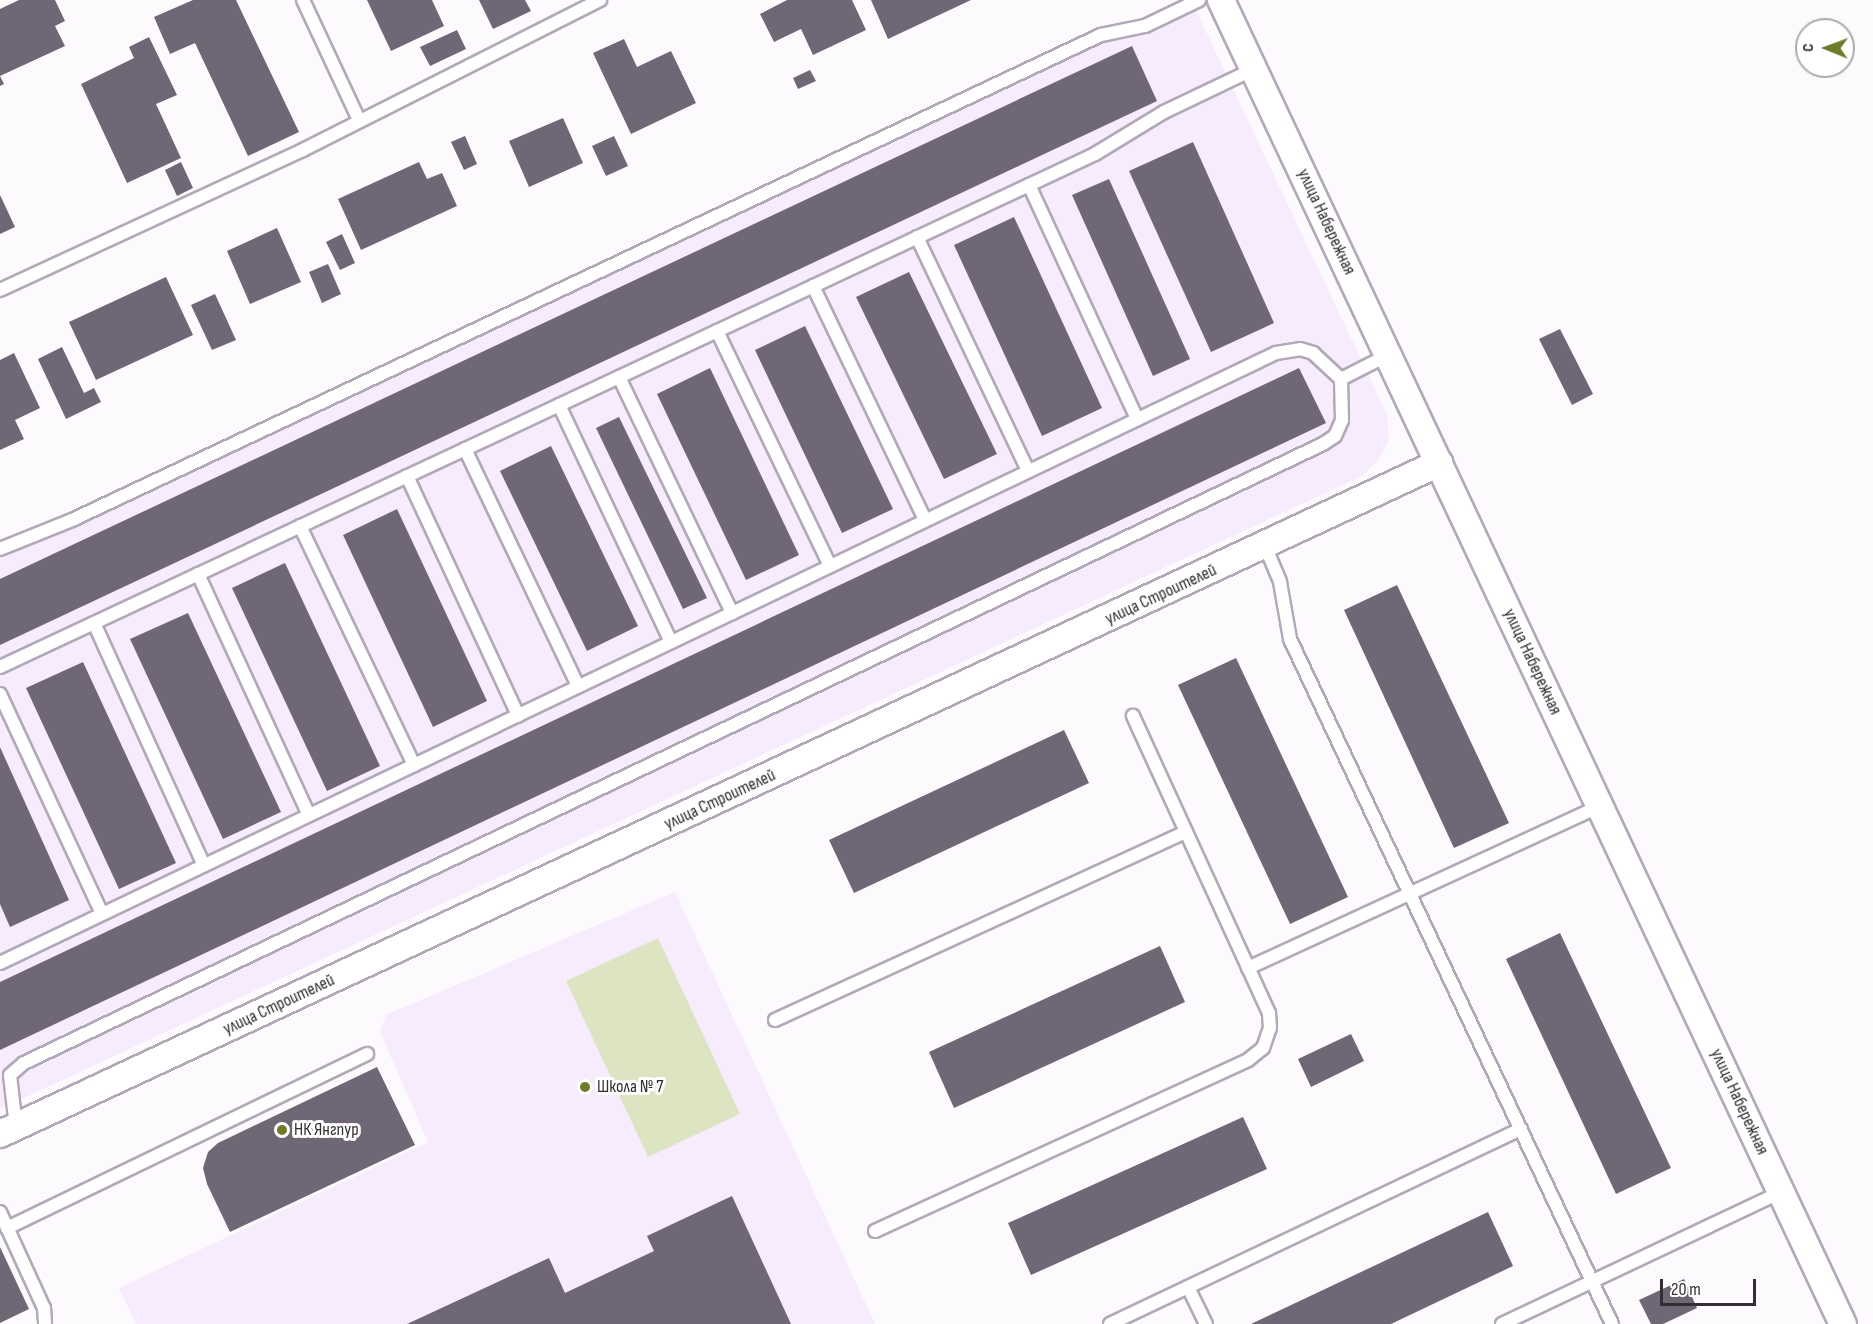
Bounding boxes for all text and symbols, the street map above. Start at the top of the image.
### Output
north arrow [1795,18,1855,78]
text: С [1799,43,1818,52]
street label: улица Набережная [1292,165,1360,279]
street label: улица Строителей [1102,560,1220,630]
street label: улица Набережная [1498,605,1566,719]
street label: улица Строителей [661,765,779,835]
street label: улица Строителей [220,970,338,1040]
street label: улица Набережная [1705,1045,1773,1159]
place label: Школа № 7 [597,1076,663,1098]
marker: Школа № 7 [578,1080,592,1094]
place label: НК Янгпур [294,1119,359,1141]
marker: НК Янгпур [275,1123,289,1137]
scale bar [1663,1267,1759,1305]
text: 20 m [1671,1279,1701,1300]

